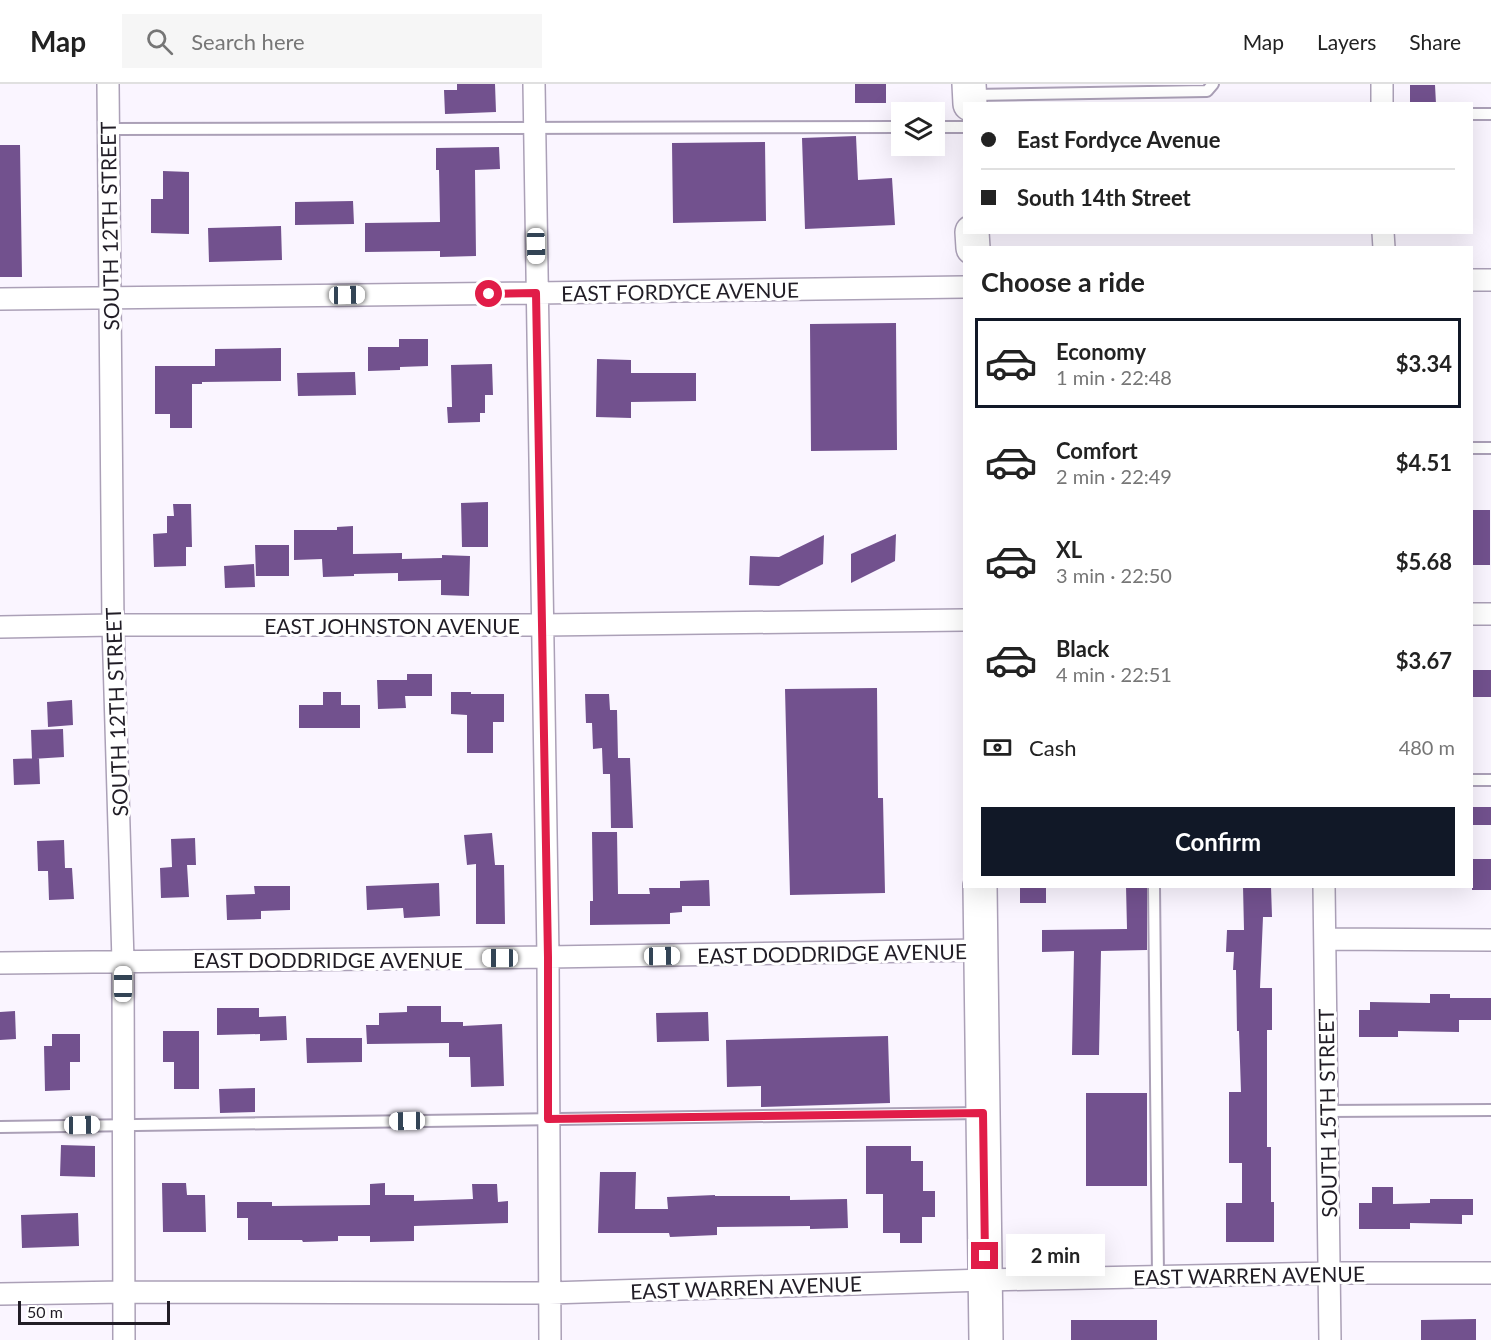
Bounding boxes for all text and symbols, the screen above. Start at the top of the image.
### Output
search box [122,14,542,68]
text: Map [30,24,86,58]
icon: search [143,25,176,58]
text: Search here [191,28,305,55]
text: Map [1243,29,1284,54]
text: Layers [1317,29,1376,54]
text: Share [1409,29,1461,54]
map controls [891,102,945,156]
button: layers [891,102,945,156]
street label: SOUTH 12TH STREET [95,121,123,331]
text: East Fordyce Avenue [1017,126,1220,153]
text: South 14th Street [1017,184,1191,211]
car [527,228,545,264]
text: Choose a ride [981,265,1145,298]
street label: EAST FORDYCE AVENUE [561,276,799,306]
route start [475,280,502,307]
car [329,286,365,304]
icon: car [984,336,1038,390]
text: Economy [1056,338,1146,365]
text: $3.34 [1396,350,1452,377]
text: 1 min · 22:48 [1056,365,1172,389]
icon: car [984,435,1038,489]
text: Comfort [1056,437,1138,464]
text: $4.51 [1396,449,1452,476]
text: 2 min · 22:49 [1056,464,1172,488]
icon: car [984,534,1038,588]
text: XL [1056,536,1082,563]
text: $5.68 [1396,548,1452,575]
text: 3 min · 22:50 [1056,563,1172,587]
street label: SOUTH 12TH STREET [100,606,132,817]
street label: EAST JOHNSTON AVENUE [264,613,520,638]
icon: car [984,633,1038,687]
text: Black [1056,635,1109,662]
text: $3.67 [1396,647,1452,674]
text: 4 min · 22:51 [1056,662,1172,686]
icon: cash [981,731,1014,764]
text: Cash [1029,734,1076,761]
text: 480 m [1399,735,1455,759]
button: Confirm [981,807,1455,876]
street label: EAST DODDRIDGE AVENUE [697,938,967,968]
street label: EAST DODDRIDGE AVENUE [193,947,463,972]
car [644,947,680,965]
car [482,949,518,967]
car [114,966,132,1002]
street label: SOUTH 15TH STREET [1313,1008,1341,1218]
car [389,1112,425,1130]
car [64,1116,100,1134]
callout: 2 min [1006,1235,1105,1277]
route end [971,1242,998,1269]
text: 2 min [1031,1243,1080,1267]
street label: EAST WARREN AVENUE [1133,1260,1365,1290]
street label: EAST WARREN AVENUE [630,1270,862,1304]
scale bar [18,1298,170,1326]
text: 50 m [27,1302,63,1321]

